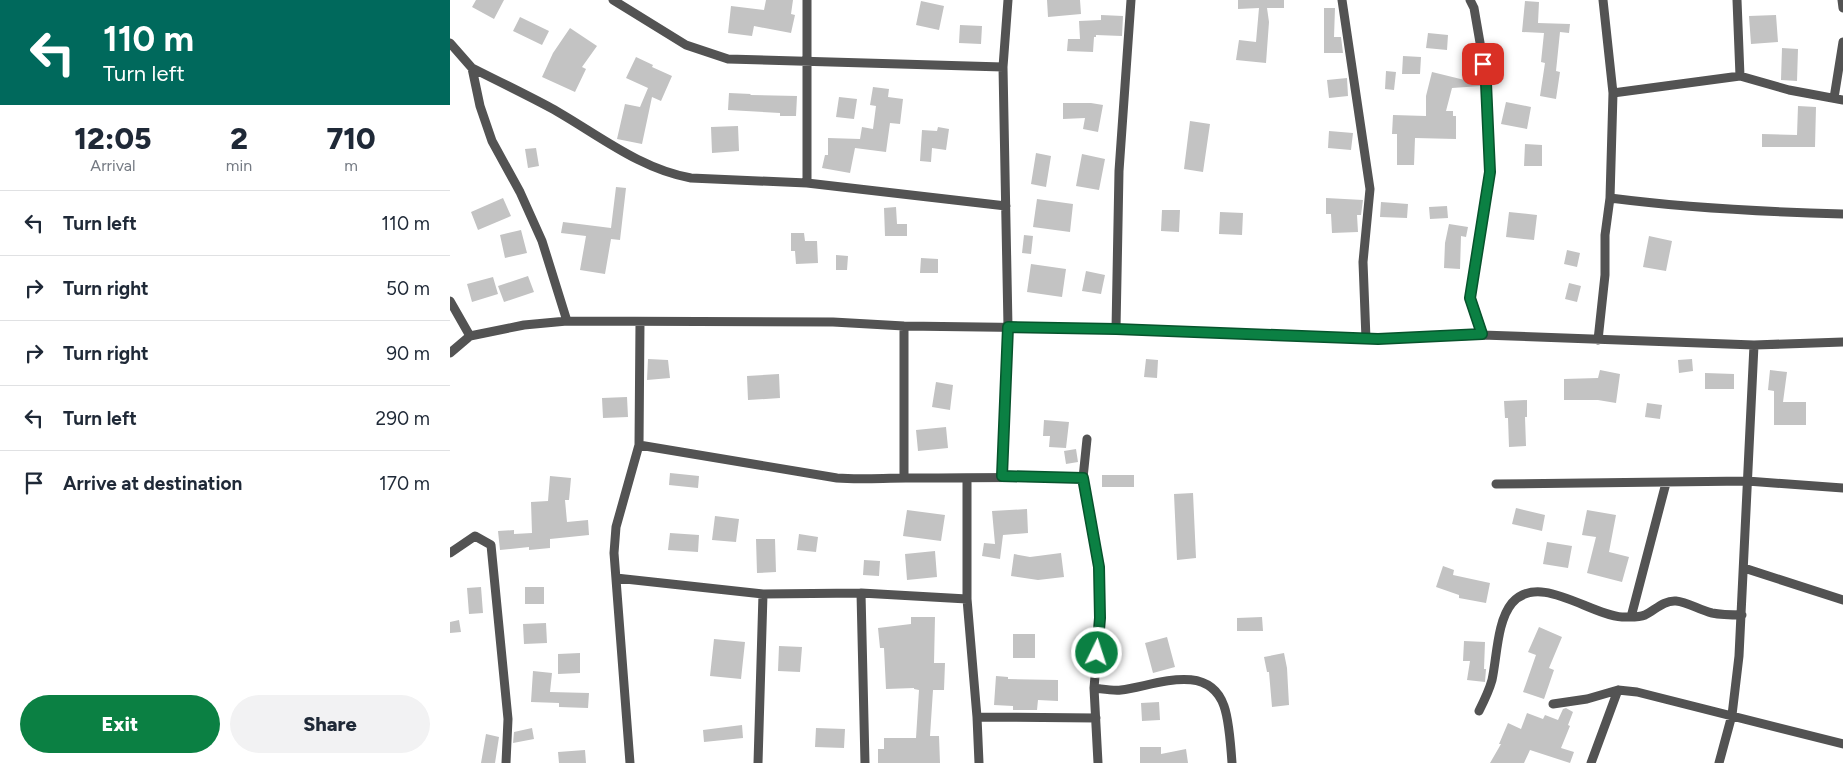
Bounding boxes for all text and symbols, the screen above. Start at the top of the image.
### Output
text: 110 m [103,18,194,60]
icon: left [20,20,85,85]
pin [1462,43,1504,85]
icon: arrive [1469,50,1497,78]
text: Turn left [103,60,185,87]
text: 12:05 [74,120,152,157]
text: 2 [230,120,248,157]
text: 710 [326,120,376,157]
text: Arrival [90,156,136,175]
text: min [226,156,252,175]
text: m [344,156,358,175]
icon: left [20,209,48,237]
text: Turn left [63,212,137,235]
text: 110 m [381,212,430,235]
icon: right [20,274,48,302]
text: Turn right [63,277,149,300]
text: 50 m [386,277,430,300]
icon: right [20,339,48,367]
text: Turn right [63,342,149,365]
text: 90 m [386,342,430,365]
icon: left [20,404,48,432]
text: Turn left [63,407,137,430]
text: 290 m [376,407,430,430]
icon: arrive [20,469,48,497]
text: Arrive at destination [63,472,242,495]
text: 170 m [379,472,430,495]
position arrow [1070,626,1122,678]
button: Exit [20,695,220,753]
button: Share [230,695,430,753]

